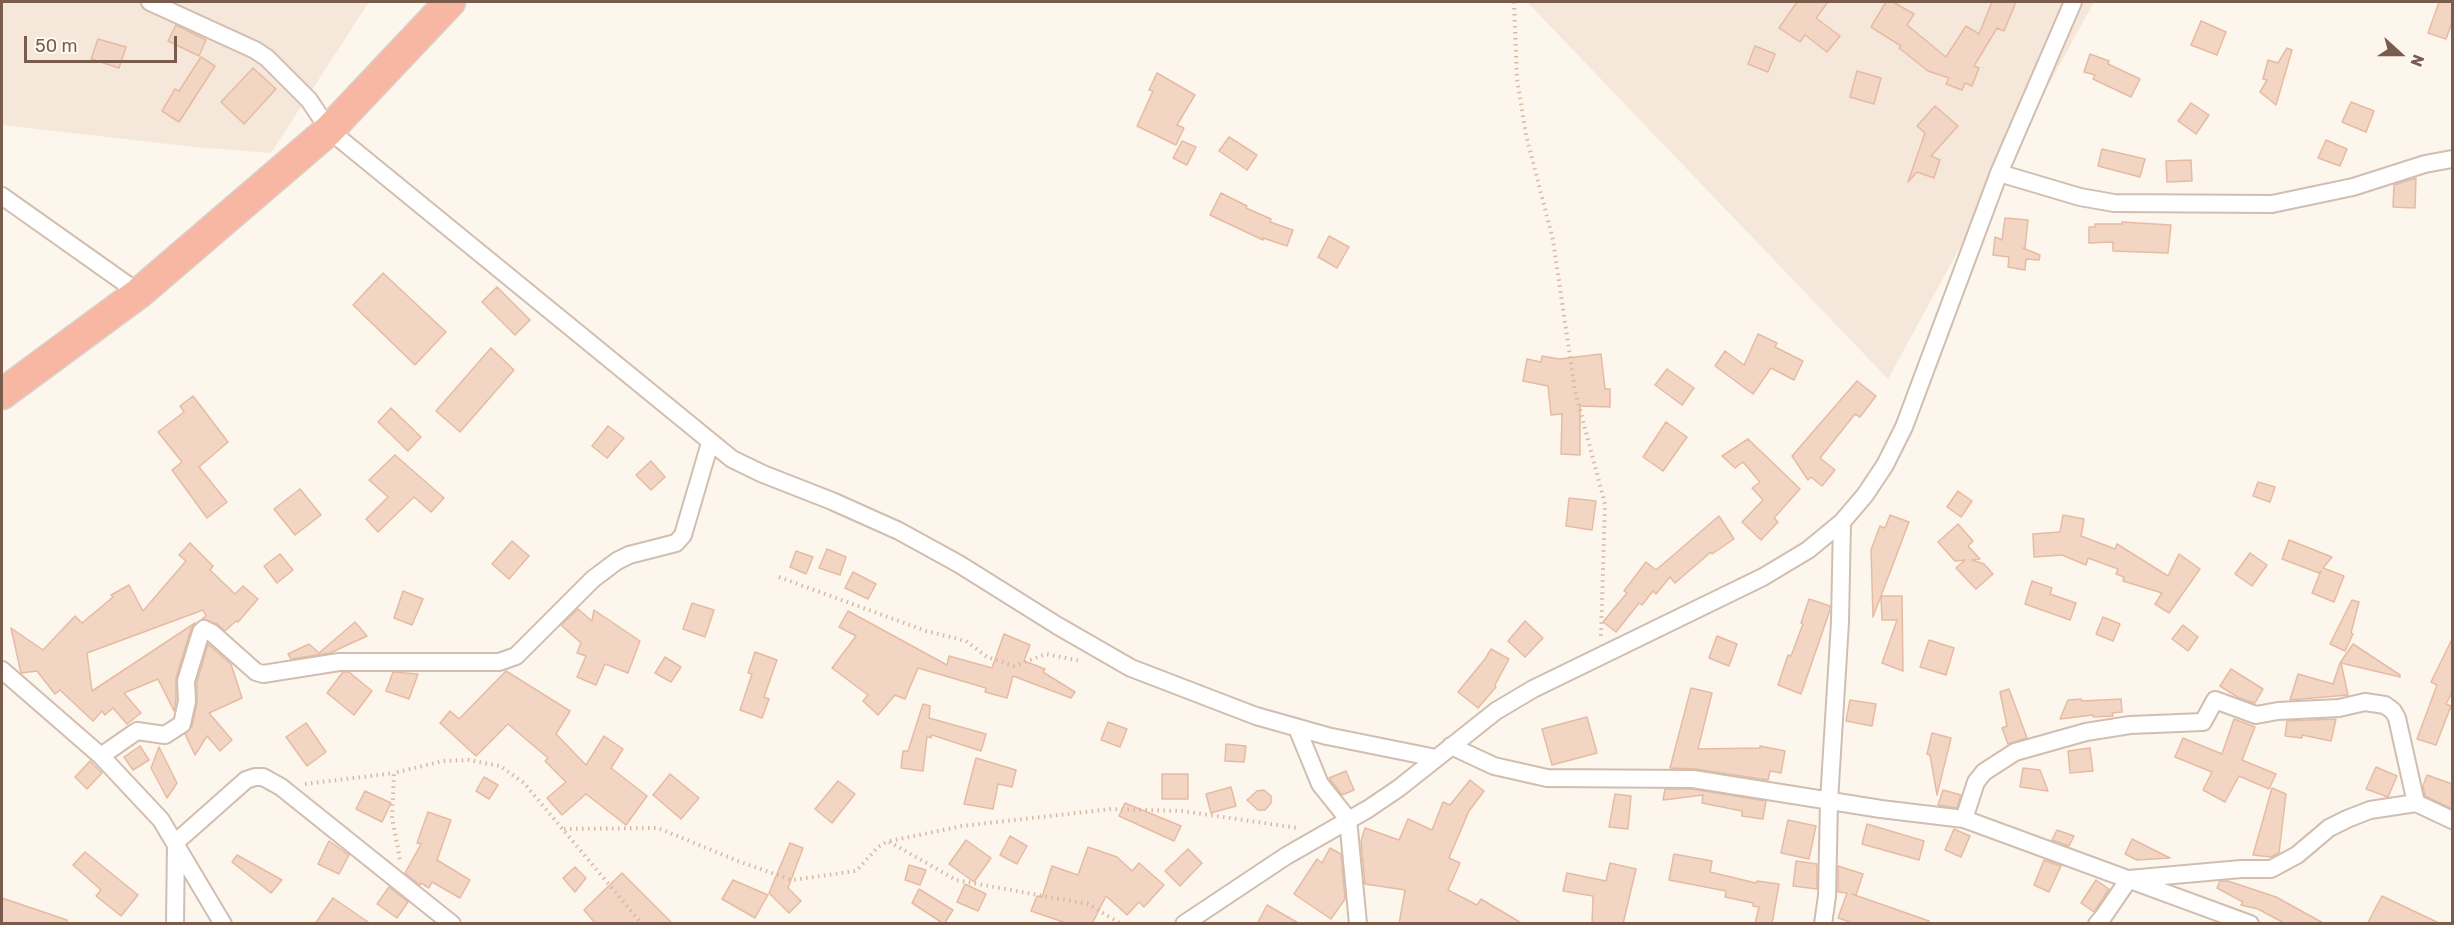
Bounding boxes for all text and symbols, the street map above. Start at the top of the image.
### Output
scale bar [27,24,180,62]
north arrow [2370,24,2430,84]
text: 50 m [35,35,78,57]
text: N [2406,52,2428,69]

